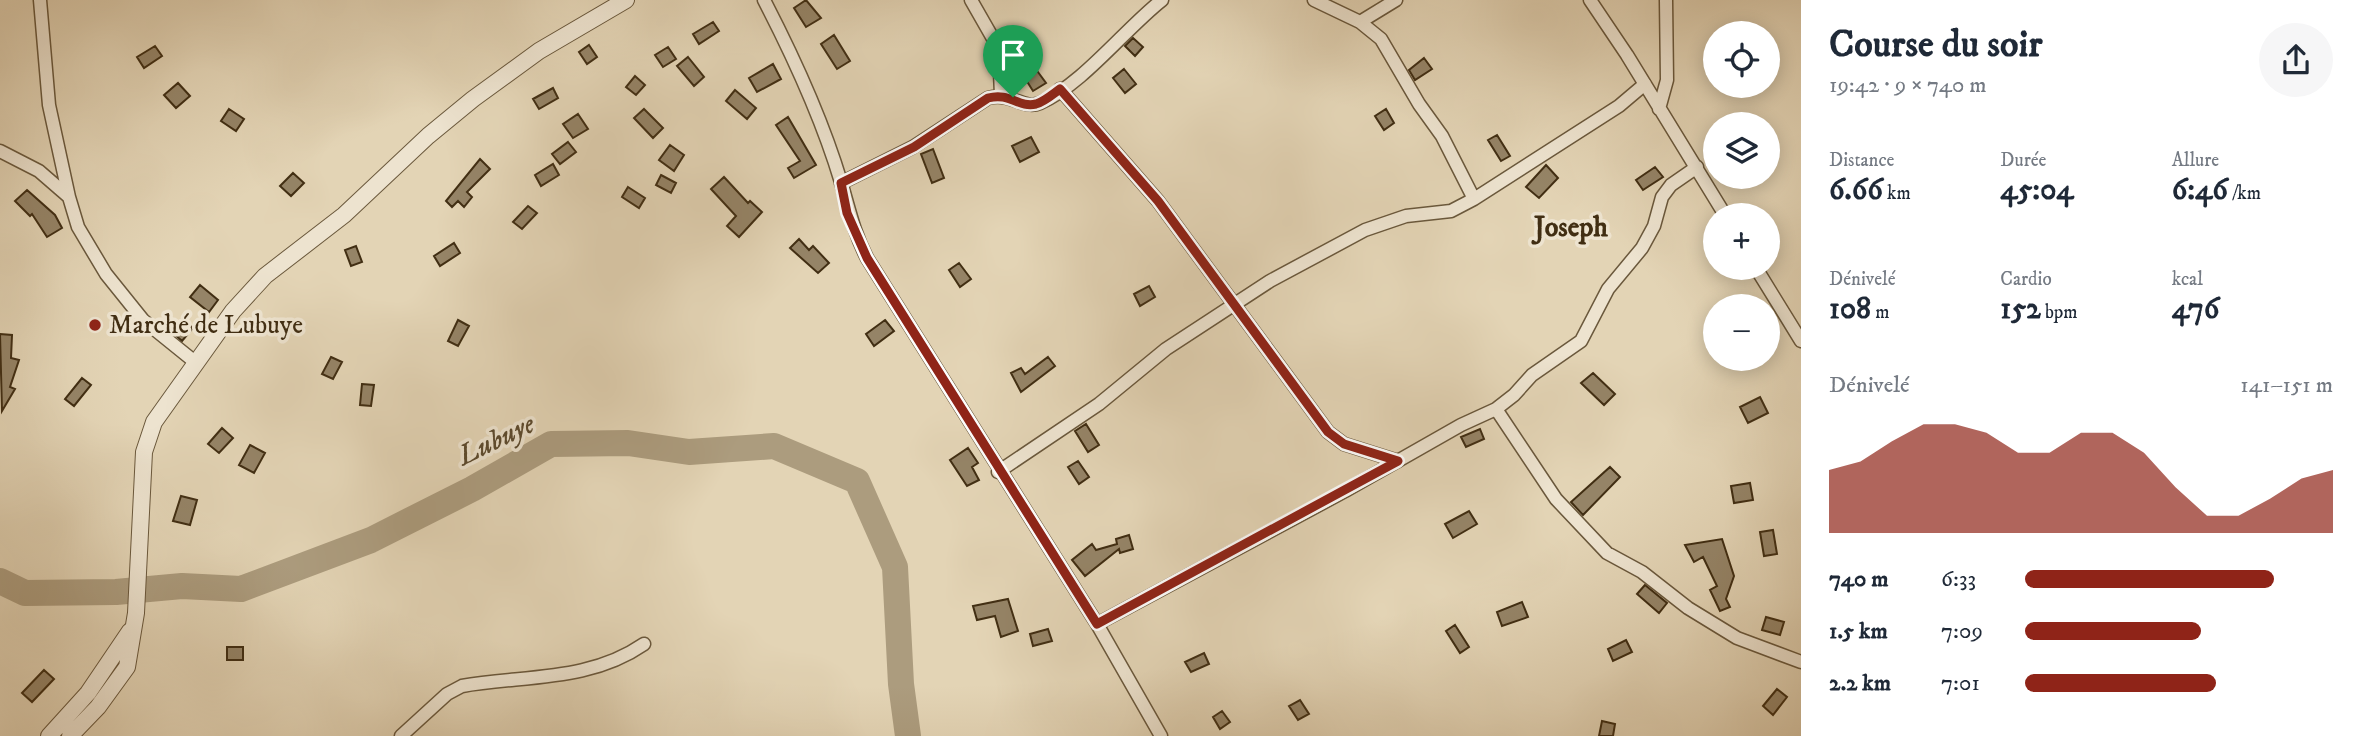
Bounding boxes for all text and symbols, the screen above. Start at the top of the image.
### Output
map controls [1703,21,1780,371]
button: locate [1703,21,1780,98]
text: Course du soir [1829,21,2042,69]
button: share [2259,23,2333,97]
pin [983,25,1043,97]
icon: arrive [994,36,1032,74]
text: 19:42 · 9 × 740 m [1829,71,1987,100]
button: layers [1703,112,1780,189]
text: Distance [1829,149,1894,172]
text: Durée [2000,149,2046,172]
text: Allure [2172,149,2219,172]
text: 6.66 [1829,172,1883,209]
text: 45:04 [2000,172,2073,209]
text: 6:46 [2172,172,2228,209]
text: km [1883,182,1911,205]
text: /km [2228,182,2261,205]
button: + [1703,203,1780,280]
district label: Joseph [1531,210,1608,245]
text: Dénivelé [1829,268,1896,291]
text: Cardio [2000,268,2052,291]
text: kcal [2172,268,2203,291]
text: 108 [1829,291,1871,328]
text: 152 [2000,291,2041,328]
text: 476 [2172,291,2219,328]
button: − [1703,294,1780,371]
text: m [1871,301,1889,324]
text: bpm [2041,301,2078,324]
place label: Marché de Lubuye [109,309,303,342]
marker: Marché de Lubuye [87,317,103,333]
text: Dénivelé [1829,371,1910,400]
text: 141–151 m [2240,371,2333,400]
water label: Lubuye [450,406,541,474]
text: 740 m [1829,565,1889,594]
text: 6:33 [1941,565,1976,594]
text: 1.5 km [1829,617,1888,646]
text: 7:09 [1941,617,1983,646]
text: 2.2 km [1829,669,1891,698]
text: 7:01 [1941,669,1980,698]

